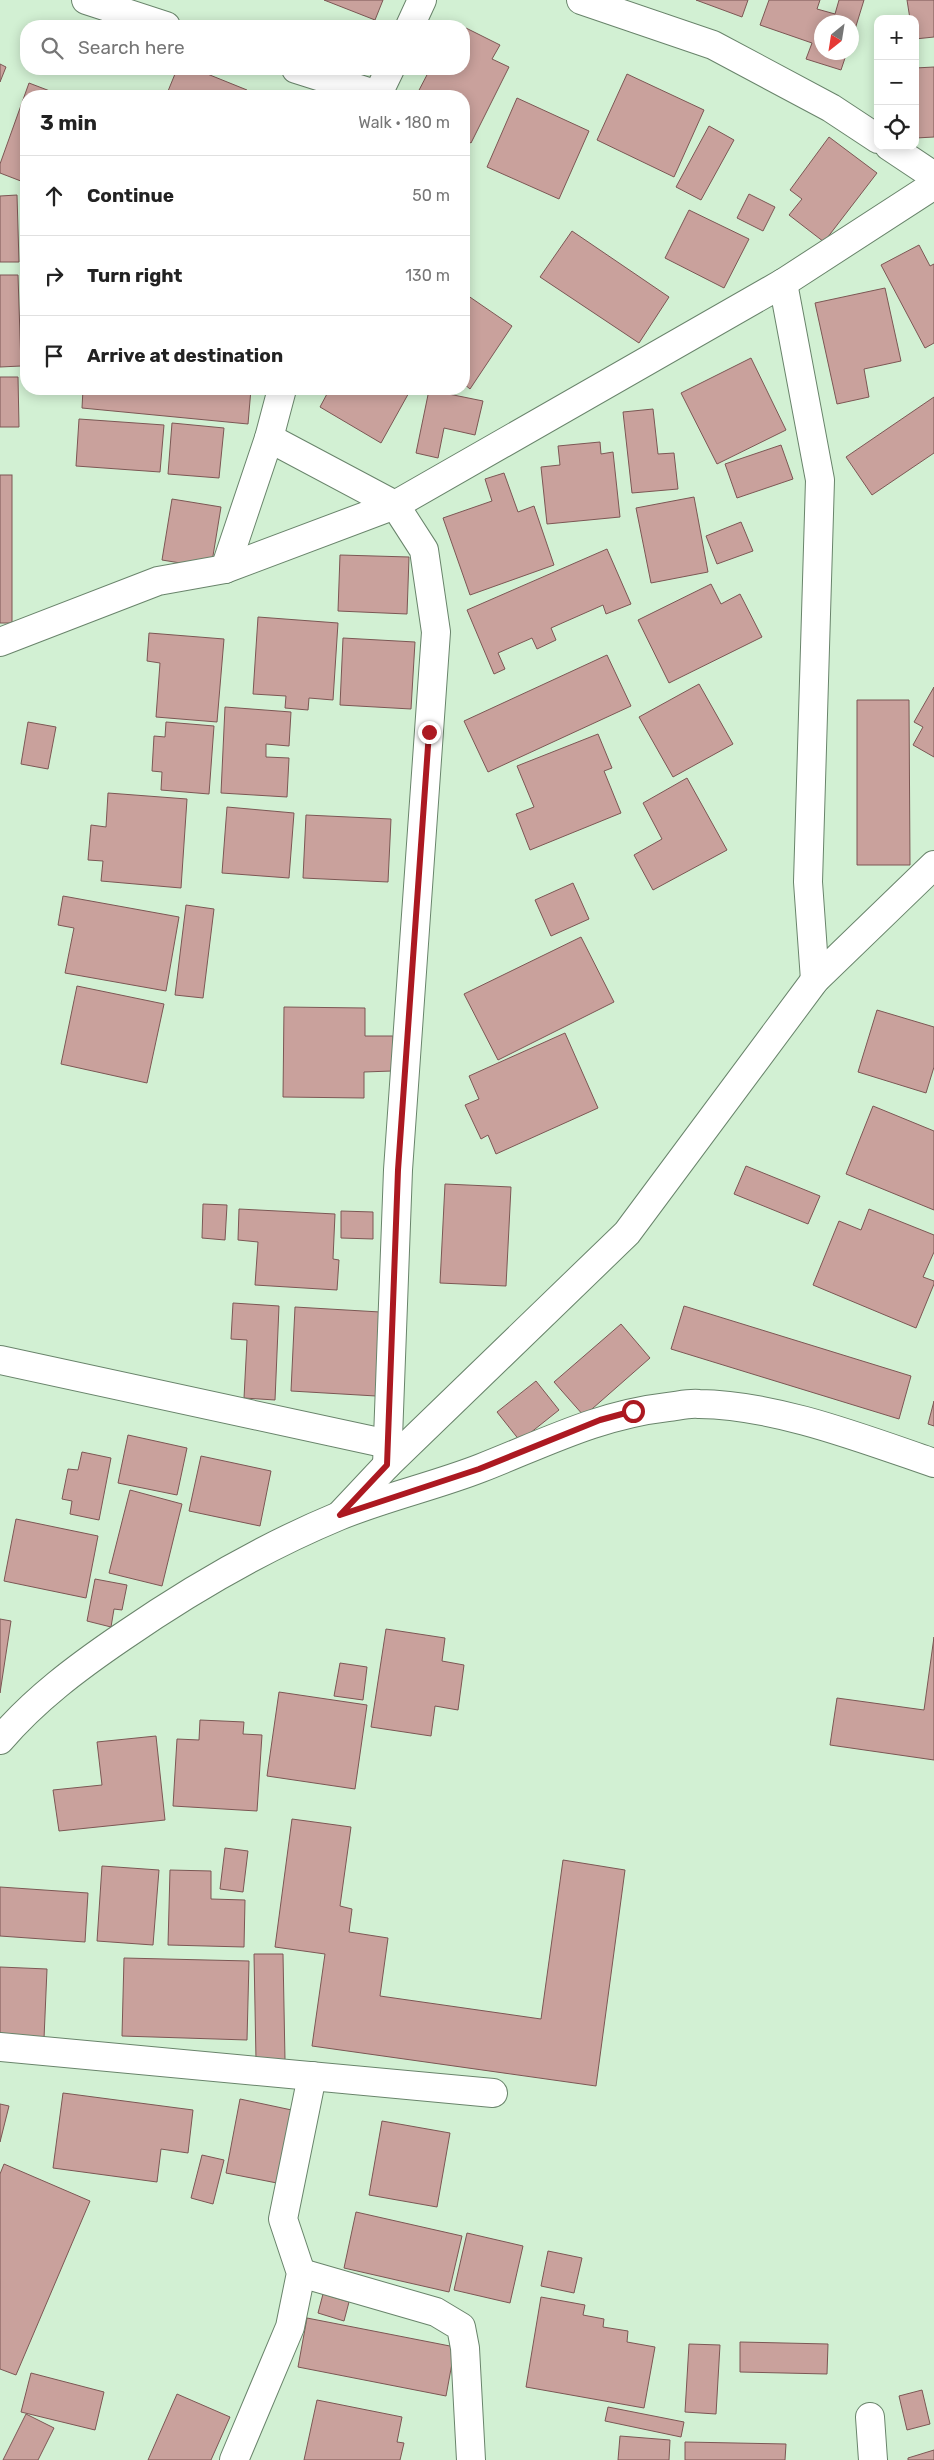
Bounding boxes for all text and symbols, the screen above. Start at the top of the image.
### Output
north arrow [814,15,859,60]
map controls [874,15,919,150]
button: + [874,15,919,60]
search box [20,20,470,75]
icon: search [38,34,66,62]
text: Search here [78,36,185,59]
button: − [874,60,919,105]
button: locate [874,105,919,150]
text: 3 min [40,110,97,135]
text: Walk · 180 m [358,113,450,132]
icon: ahead [40,182,68,210]
text: Continue [87,184,174,207]
text: 50 m [412,186,450,205]
icon: right [40,262,68,290]
text: Turn right [87,264,182,287]
text: 130 m [405,266,450,285]
icon: arrive [40,342,68,370]
text: Arrive at destination [87,344,283,367]
route end [418,721,441,744]
route start [622,1400,645,1423]

